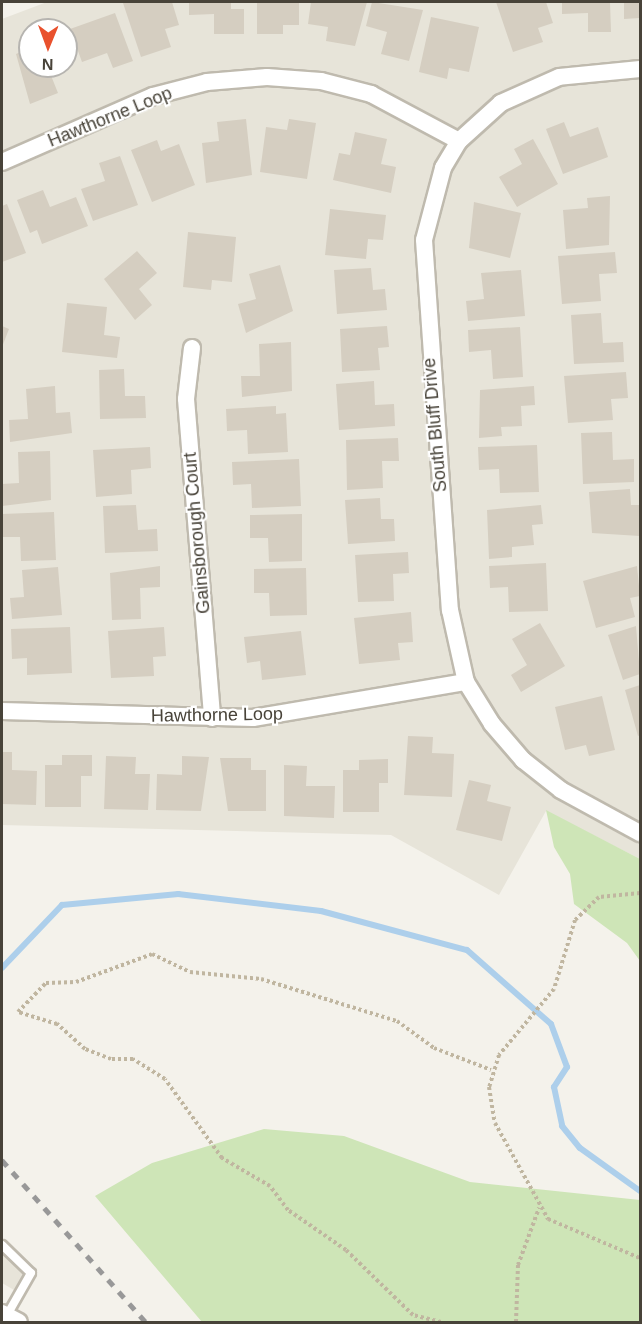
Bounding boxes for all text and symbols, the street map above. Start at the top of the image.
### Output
north arrow [18,18,78,78]
text: N [42,56,54,73]
street label: Hawthorne Loop [45,82,175,152]
street label: South Bluff Drive [418,357,452,493]
street label: Gainsborough Court [179,451,215,615]
street label: Hawthorne Loop [151,703,283,727]

